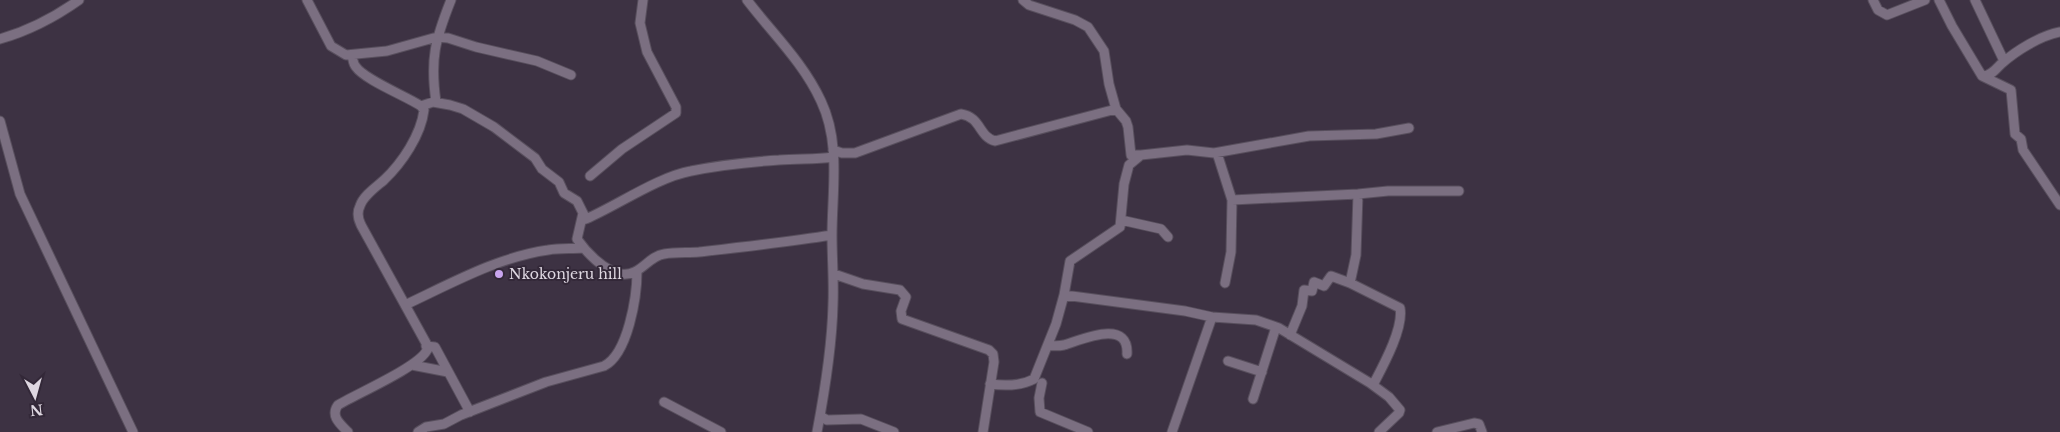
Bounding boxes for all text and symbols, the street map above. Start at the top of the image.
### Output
place label: Nkokonjeru hill [509,265,622,283]
marker: Nkokonjeru hill [493,268,505,280]
north arrow [10,372,60,422]
text: N [29,400,44,420]

